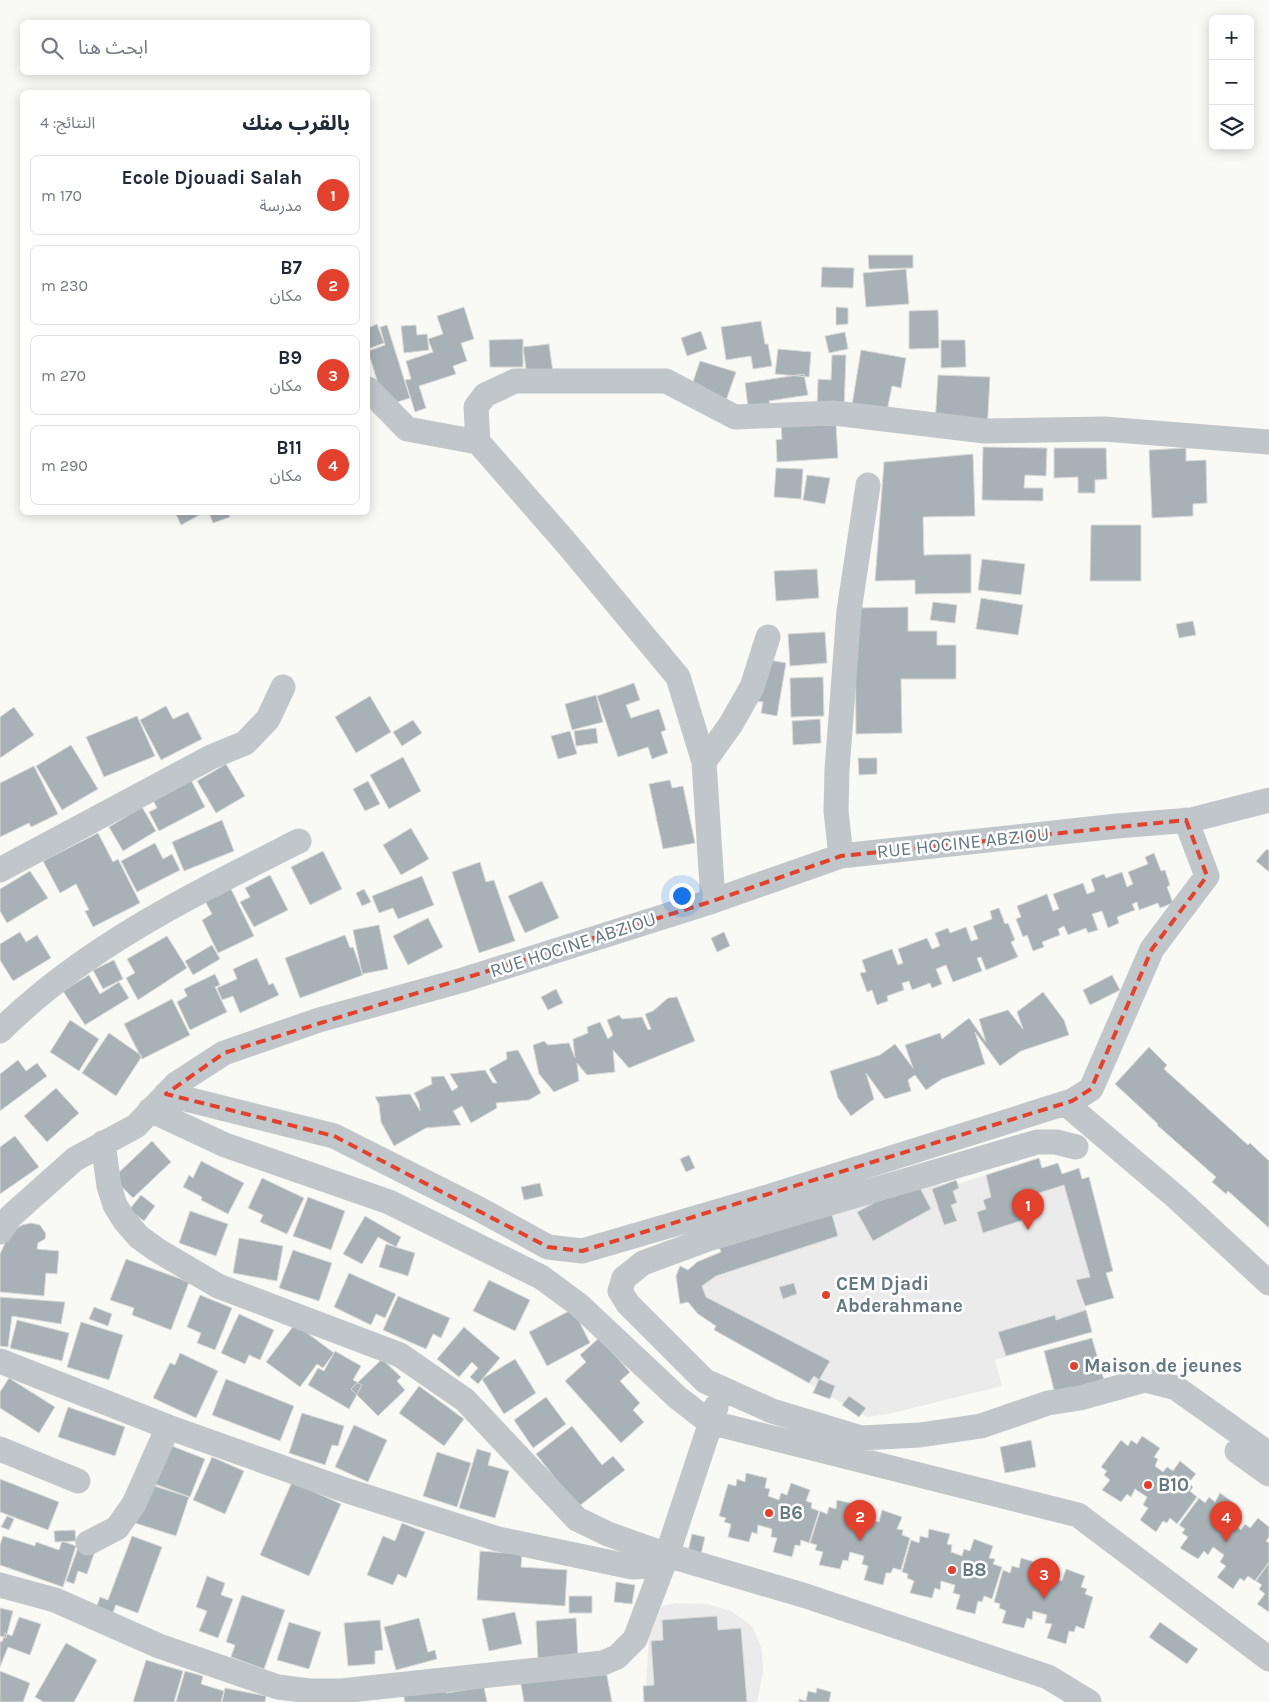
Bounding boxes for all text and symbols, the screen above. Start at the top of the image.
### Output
map controls [1209,15,1254,150]
button: + [1209,15,1254,60]
search box [20,20,370,75]
icon: search [38,34,66,62]
text: ابحث هنا [78,37,148,59]
button: − [1209,60,1254,105]
button: layers [1209,105,1254,150]
text: بالقرب منك [242,111,350,135]
text: النتائج: 4 [40,113,95,132]
text: Ecole Djouadi Salah [122,167,302,189]
text: 170 m [41,186,82,205]
text: 1 [330,186,336,205]
text: مدرسة [259,196,302,215]
text: B7 [280,257,302,279]
text: 230 m [41,276,88,295]
text: 2 [328,276,338,295]
text: مكان [270,286,302,305]
text: B9 [278,347,302,369]
text: 270 m [41,366,86,385]
text: 3 [328,366,338,385]
text: مكان [270,376,302,395]
text: B11 [276,437,302,459]
text: 290 m [41,456,88,475]
text: 4 [328,456,338,475]
text: مكان [270,466,302,485]
street label: RUE HOCINE ABZIOU [876,823,1050,863]
your location [669,883,695,909]
street label: RUE HOCINE ABZIOU [487,908,659,982]
pin: 1 [1012,1189,1044,1230]
place label: CEM Djadi Abderahmane [836,1273,963,1317]
marker: CEM Djadi Abderahmane [820,1289,832,1301]
place label: Maison de jeunes [1084,1355,1242,1377]
marker: Maison de jeunes [1068,1360,1080,1372]
place label: B10 [1158,1474,1189,1496]
marker: B10 [1142,1479,1154,1491]
pin: 2 [844,1500,876,1541]
pin: 4 [1210,1501,1242,1542]
place label: B6 [779,1502,803,1524]
marker: B6 [763,1507,775,1519]
pin: 3 [1028,1558,1060,1599]
place label: B8 [962,1559,987,1581]
marker: B8 [946,1564,958,1576]

